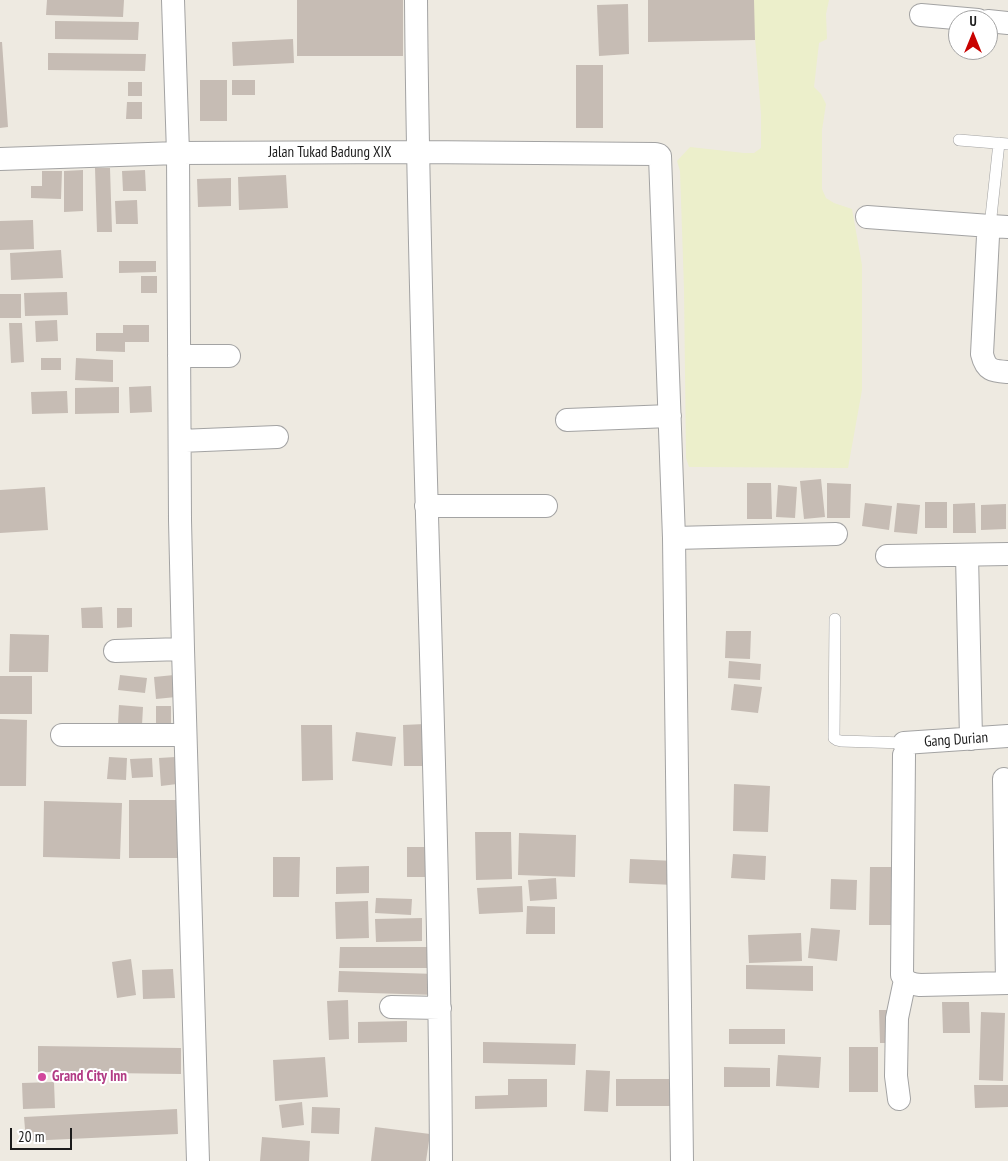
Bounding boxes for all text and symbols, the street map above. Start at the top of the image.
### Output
north arrow [948,10,998,60]
text: U [969,12,977,30]
street label: Jalan Tukad Badung XIX [268,144,392,162]
street label: Gang Durian [923,729,989,751]
place label: Grand City Inn [52,1068,127,1086]
marker: Grand City Inn [36,1071,48,1083]
scale bar [12,1118,75,1150]
text: 20 m [18,1127,44,1146]

